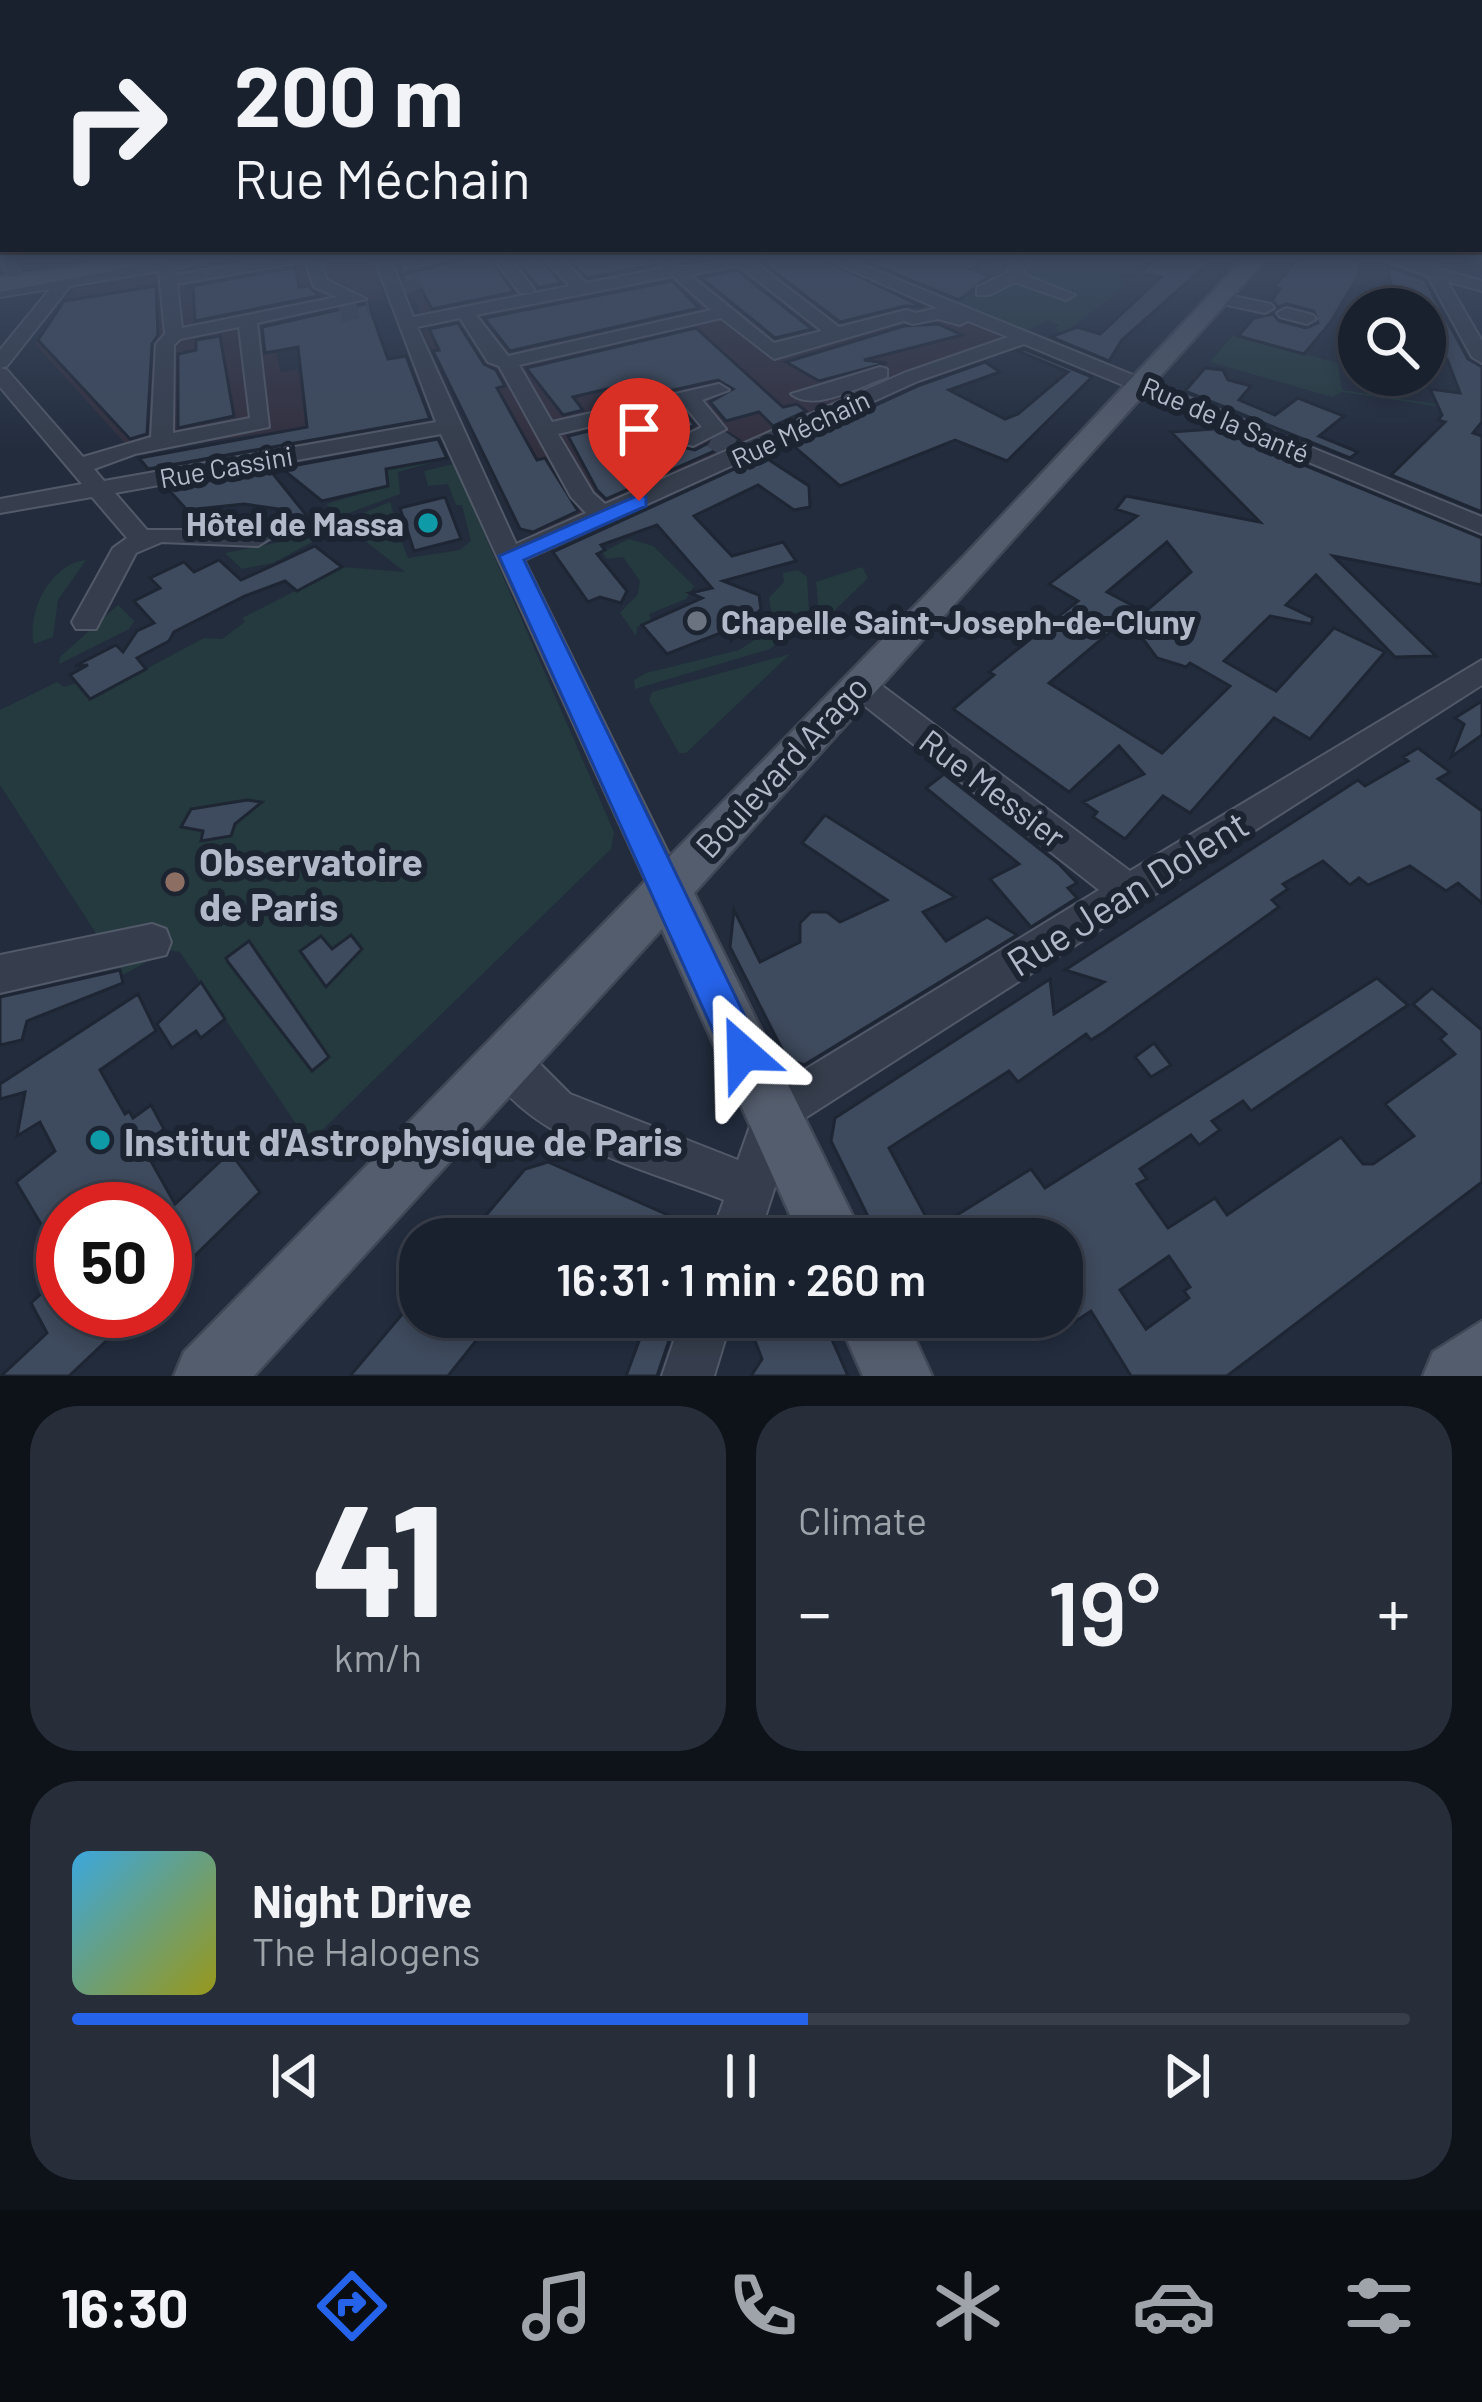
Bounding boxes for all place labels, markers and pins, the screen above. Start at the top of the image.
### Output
pin [588,378,690,501]
place label: Hôtel de Massa [186,503,404,543]
marker: Hôtel de Massa [415,510,441,536]
place label: Chapelle Saint-Joseph-de-Cluny [721,601,1196,641]
marker: Chapelle Saint-Joseph-de-Cluny [684,608,710,634]
place label: Observatoire de Paris [199,837,423,929]
marker: Observatoire de Paris [162,869,188,895]
place label: Institut d'Astrophysique de Paris [124,1117,683,1164]
marker: Institut d'Astrophysique de Paris [87,1127,113,1153]

